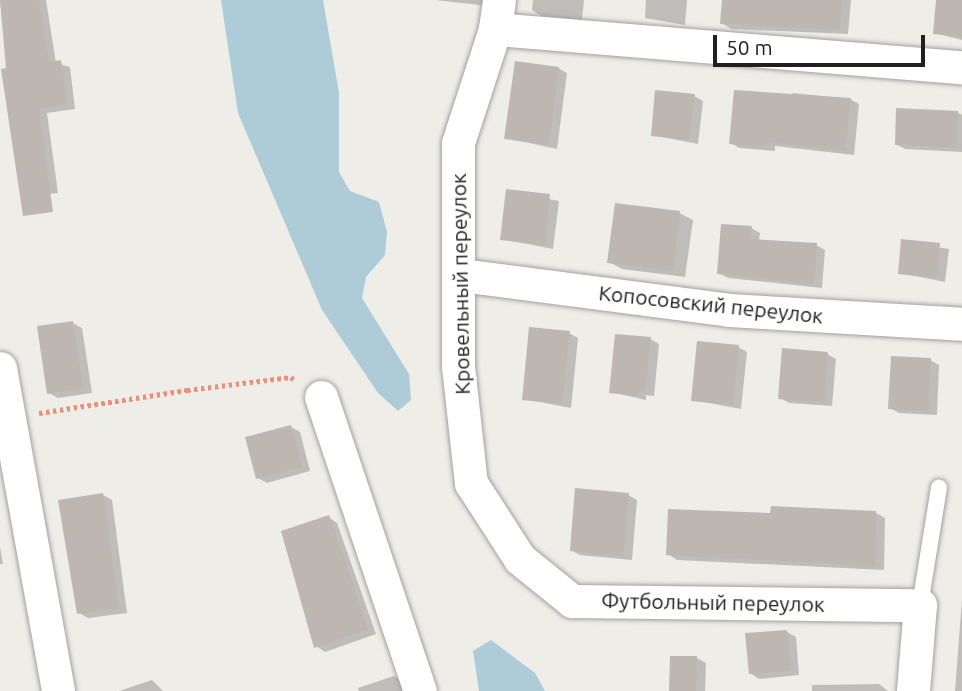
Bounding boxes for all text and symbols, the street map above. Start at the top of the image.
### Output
scale bar [717,21,929,65]
text: 50 m [726,35,773,59]
street label: Кровельный переулок [445,173,475,395]
street label: Копосовский переулок [597,280,825,328]
street label: Футбольный переулок [601,587,825,617]

